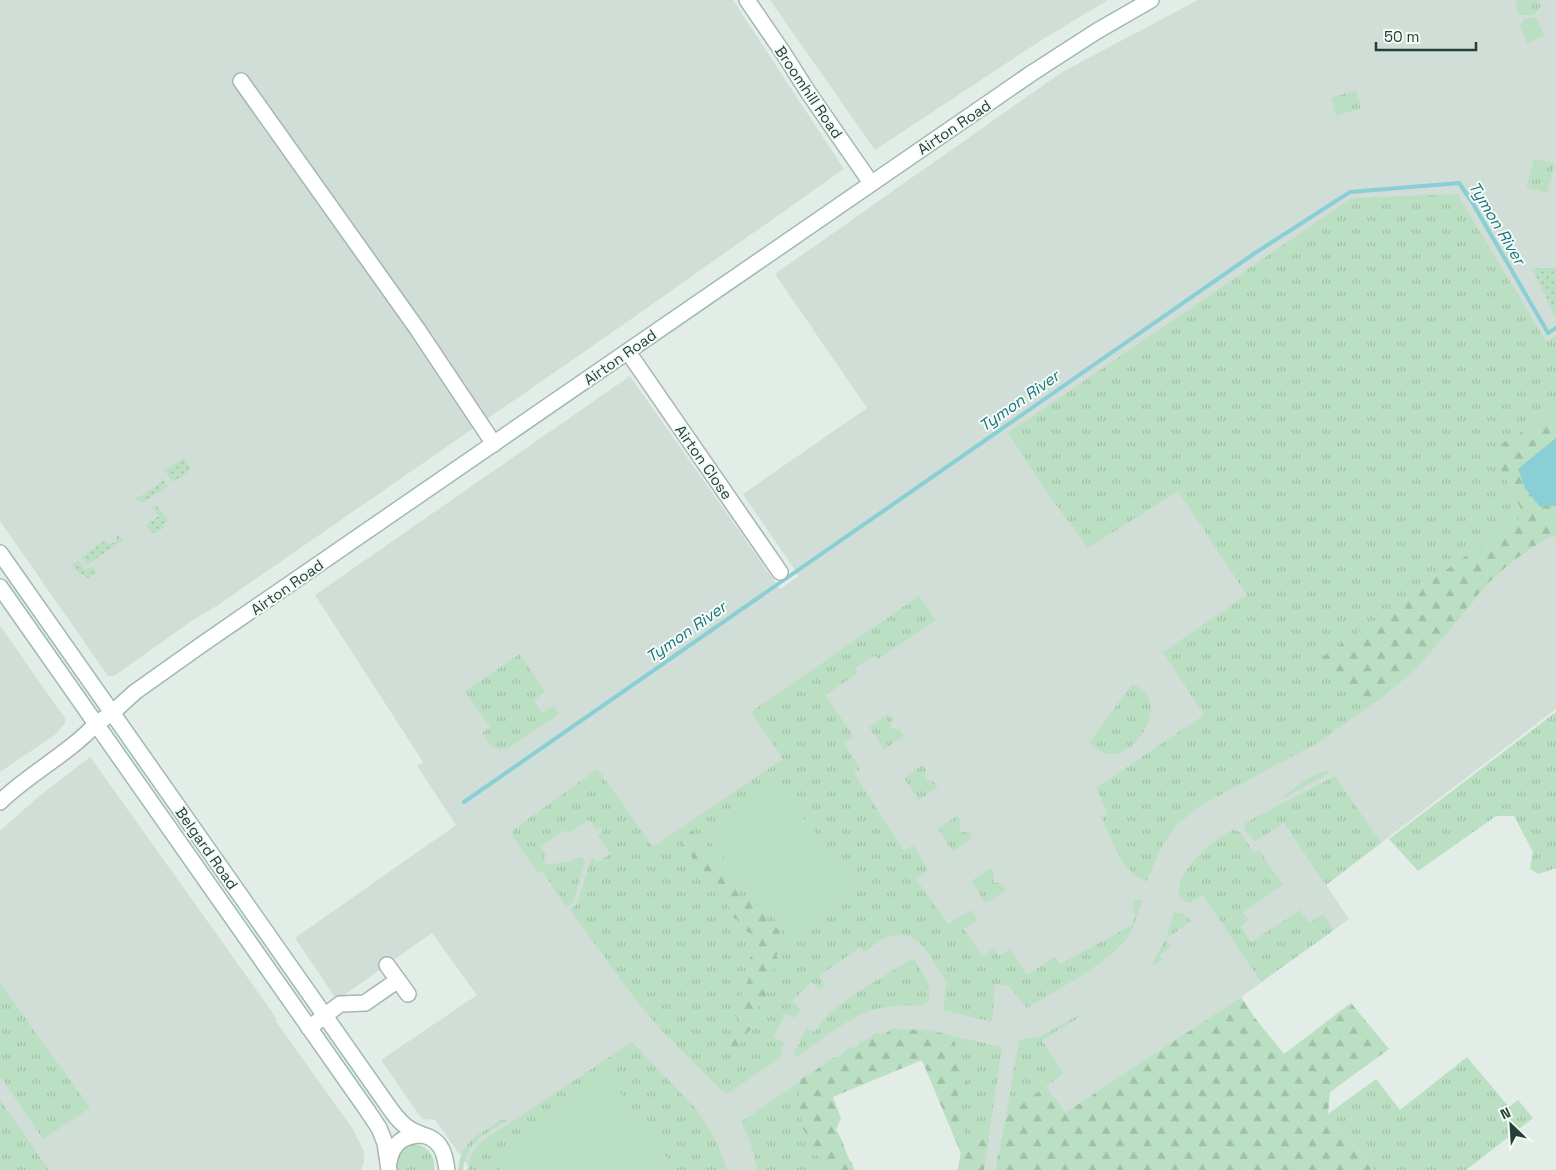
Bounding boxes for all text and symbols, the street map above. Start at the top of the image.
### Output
scale bar [1376,20,1476,52]
text: 50 m [1384,27,1419,46]
street label: Broomhill Road [771,42,847,142]
street label: Airton Road [914,95,994,159]
water label: Tymon River [1464,178,1531,270]
street label: Airton Road [580,325,660,389]
water label: Tymon River [975,364,1065,436]
street label: Airton Close [671,421,737,503]
street label: Airton Road [247,555,327,619]
water label: Tymon River [642,595,732,667]
street label: Belgard Road [172,803,242,893]
north arrow [1486,1100,1536,1150]
text: N [1497,1103,1514,1123]

